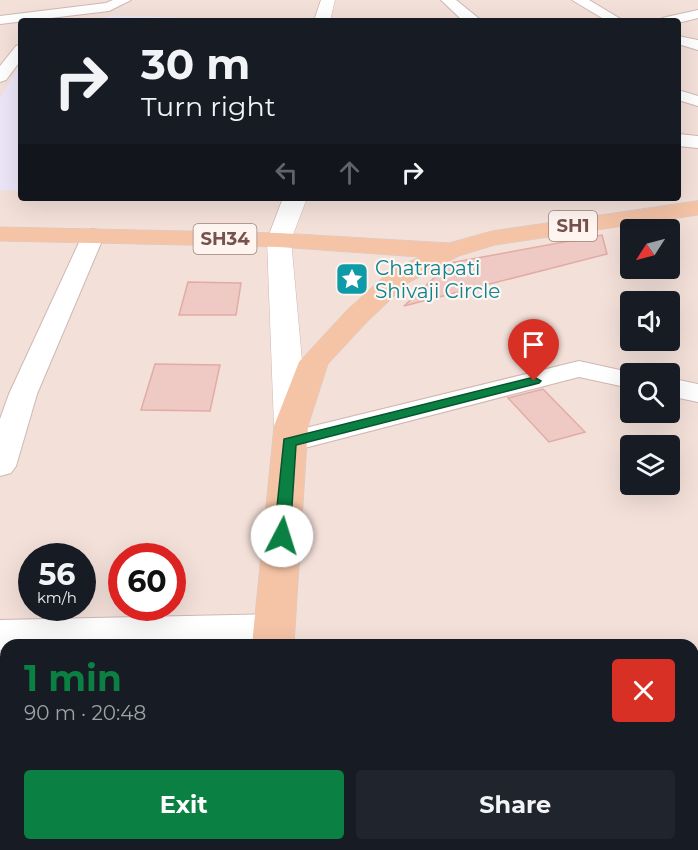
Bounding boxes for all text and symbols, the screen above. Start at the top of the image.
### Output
text: 30 m [141,38,250,90]
icon: right [42,42,120,120]
text: Turn right [141,90,276,123]
icon: left [270,156,303,189]
icon: ahead [333,156,366,189]
icon: right [396,156,429,189]
road number: SH1 [549,211,597,241]
north arrow [620,219,680,279]
map controls [620,219,680,495]
road number: SH34 [194,224,256,254]
place label: Chatrapati Shivaji Circle [375,256,500,303]
place icon: Chatrapati Shivaji Circle [334,261,370,297]
button: sound [620,291,680,351]
pin [508,319,559,381]
icon: arrive [517,328,550,361]
button: search [620,363,680,423]
button: layers [620,435,680,495]
position arrow [250,504,314,568]
speed limit sign: 60 [108,543,186,621]
text: 56 [39,556,75,593]
text: km/h [37,588,77,607]
text: 1 min [24,656,122,700]
button: close [612,659,675,722]
text: 90 m · 20:48 [24,701,146,725]
button: Exit [24,770,344,839]
button: Share [356,770,675,839]

